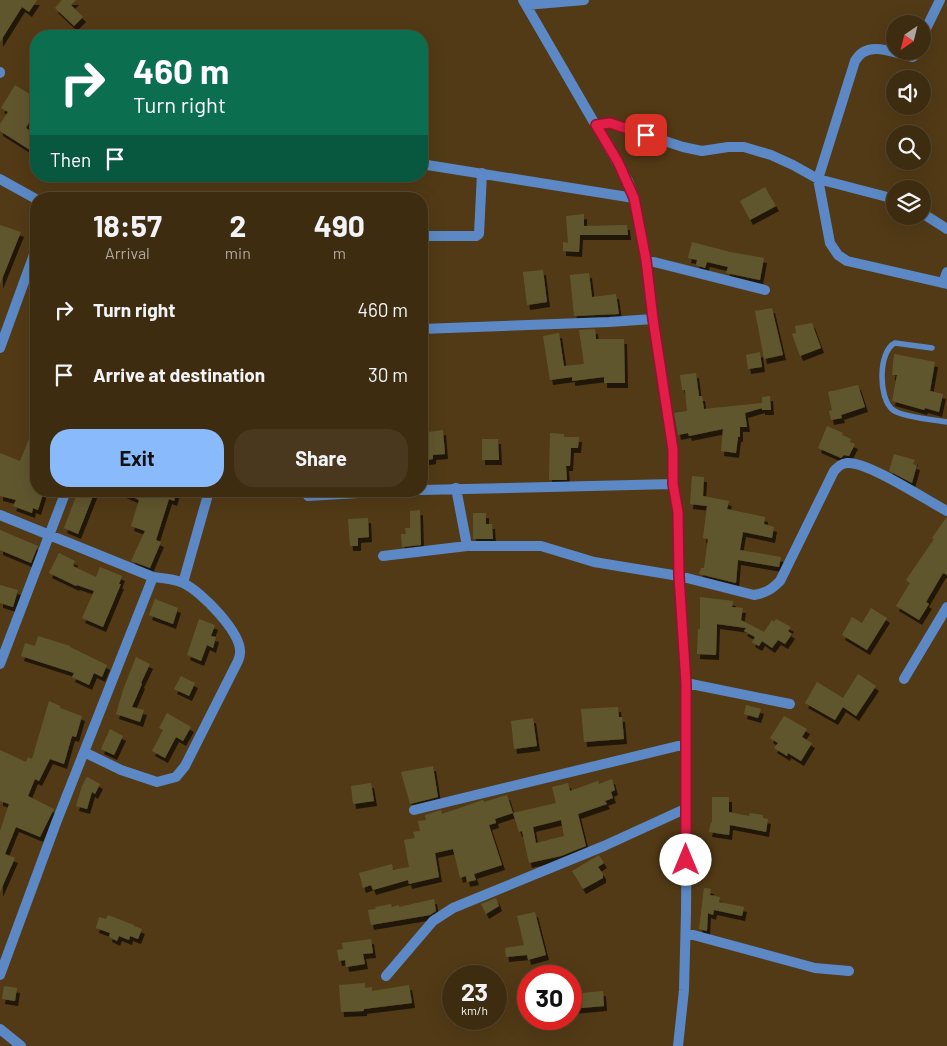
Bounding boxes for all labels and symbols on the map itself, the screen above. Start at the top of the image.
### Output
north arrow [886,15,931,60]
pin [625,114,667,156]
position arrow [659,833,711,885]
speed limit sign: 30 [517,965,582,1030]

